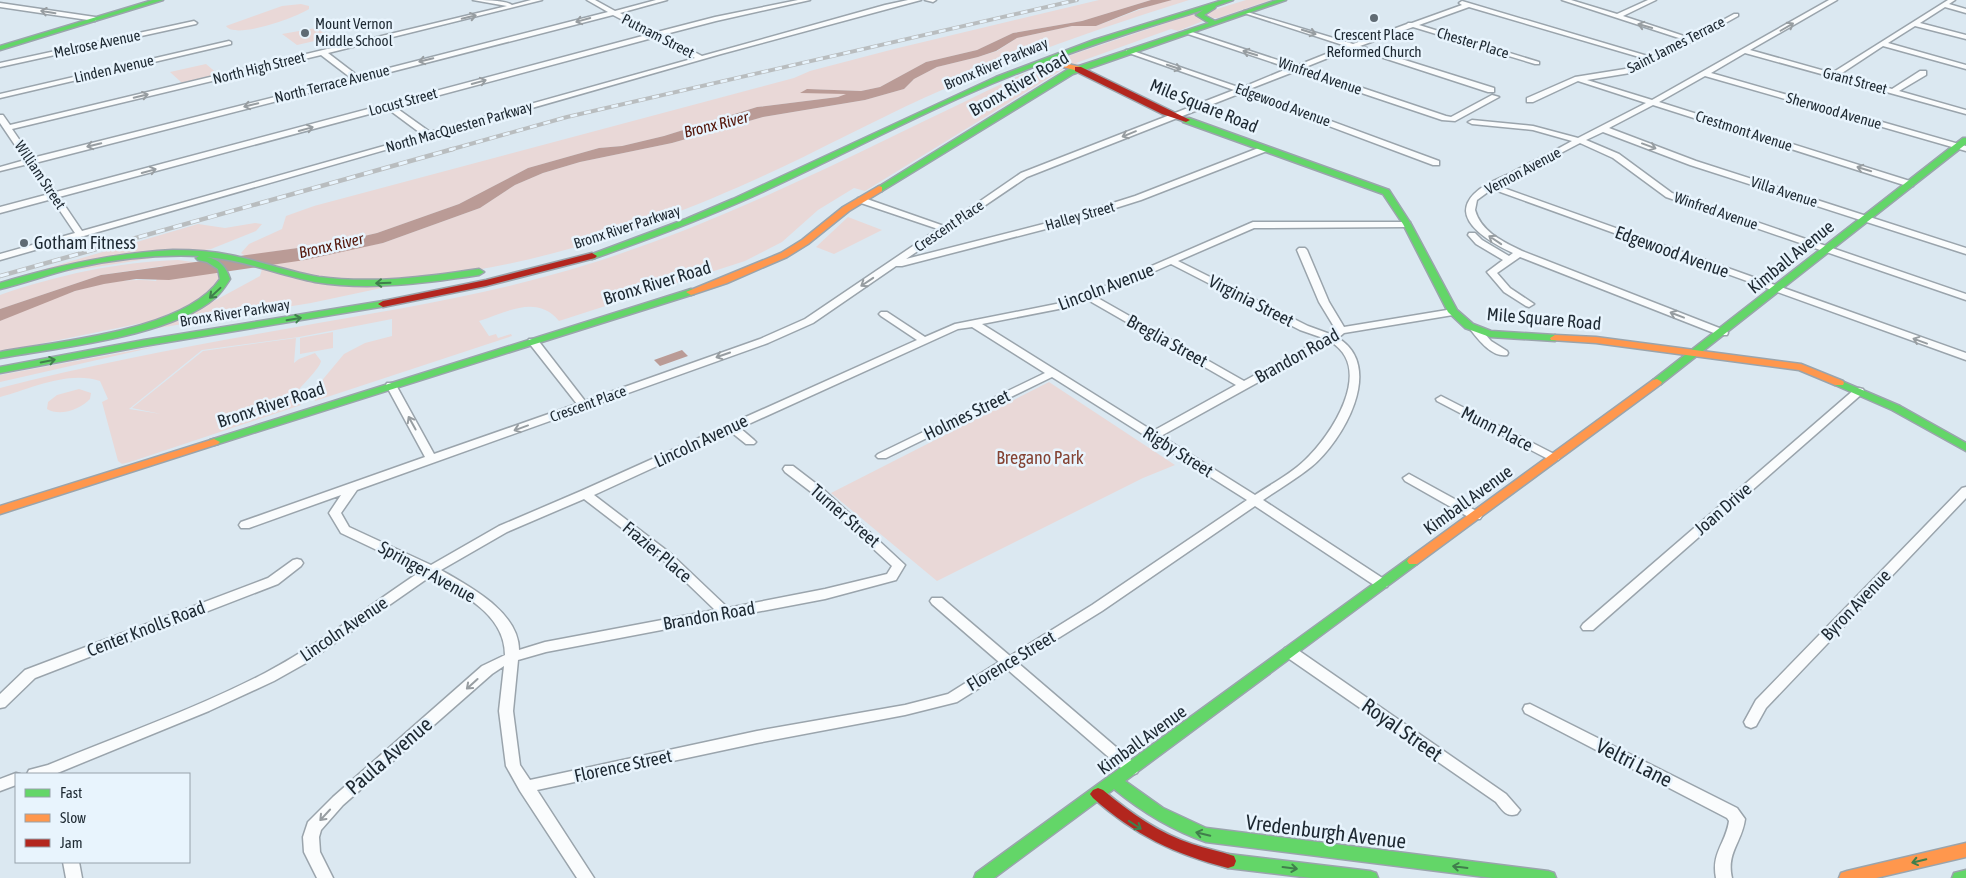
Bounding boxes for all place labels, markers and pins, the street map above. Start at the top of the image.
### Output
marker: Crescent Place Reformed Church [1368,12,1380,24]
place label: Mount Vernon Middle School [315,15,393,49]
place label: Crescent Place Reformed Church [1326,26,1422,60]
marker: Mount Vernon Middle School [299,27,311,39]
place label: Gotham Fitness [34,232,136,253]
marker: Gotham Fitness [18,237,30,249]

